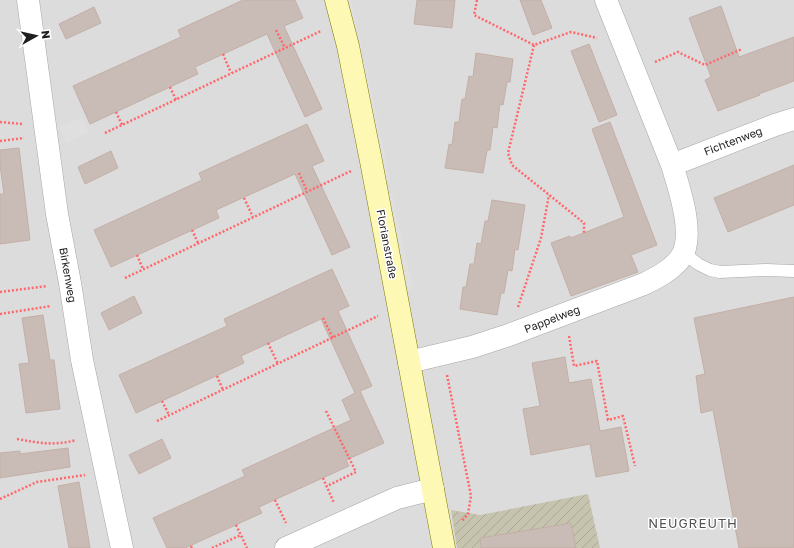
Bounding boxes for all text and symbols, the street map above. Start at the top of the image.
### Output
north arrow [16,16,56,56]
text: N [39,29,53,40]
street label: Fichtenweg [702,123,764,158]
street label: Florianstraße [374,208,401,280]
street label: Birkenweg [57,246,80,303]
street label: Pappelweg [522,302,581,335]
district label: NEUGREUTH [648,515,738,531]

